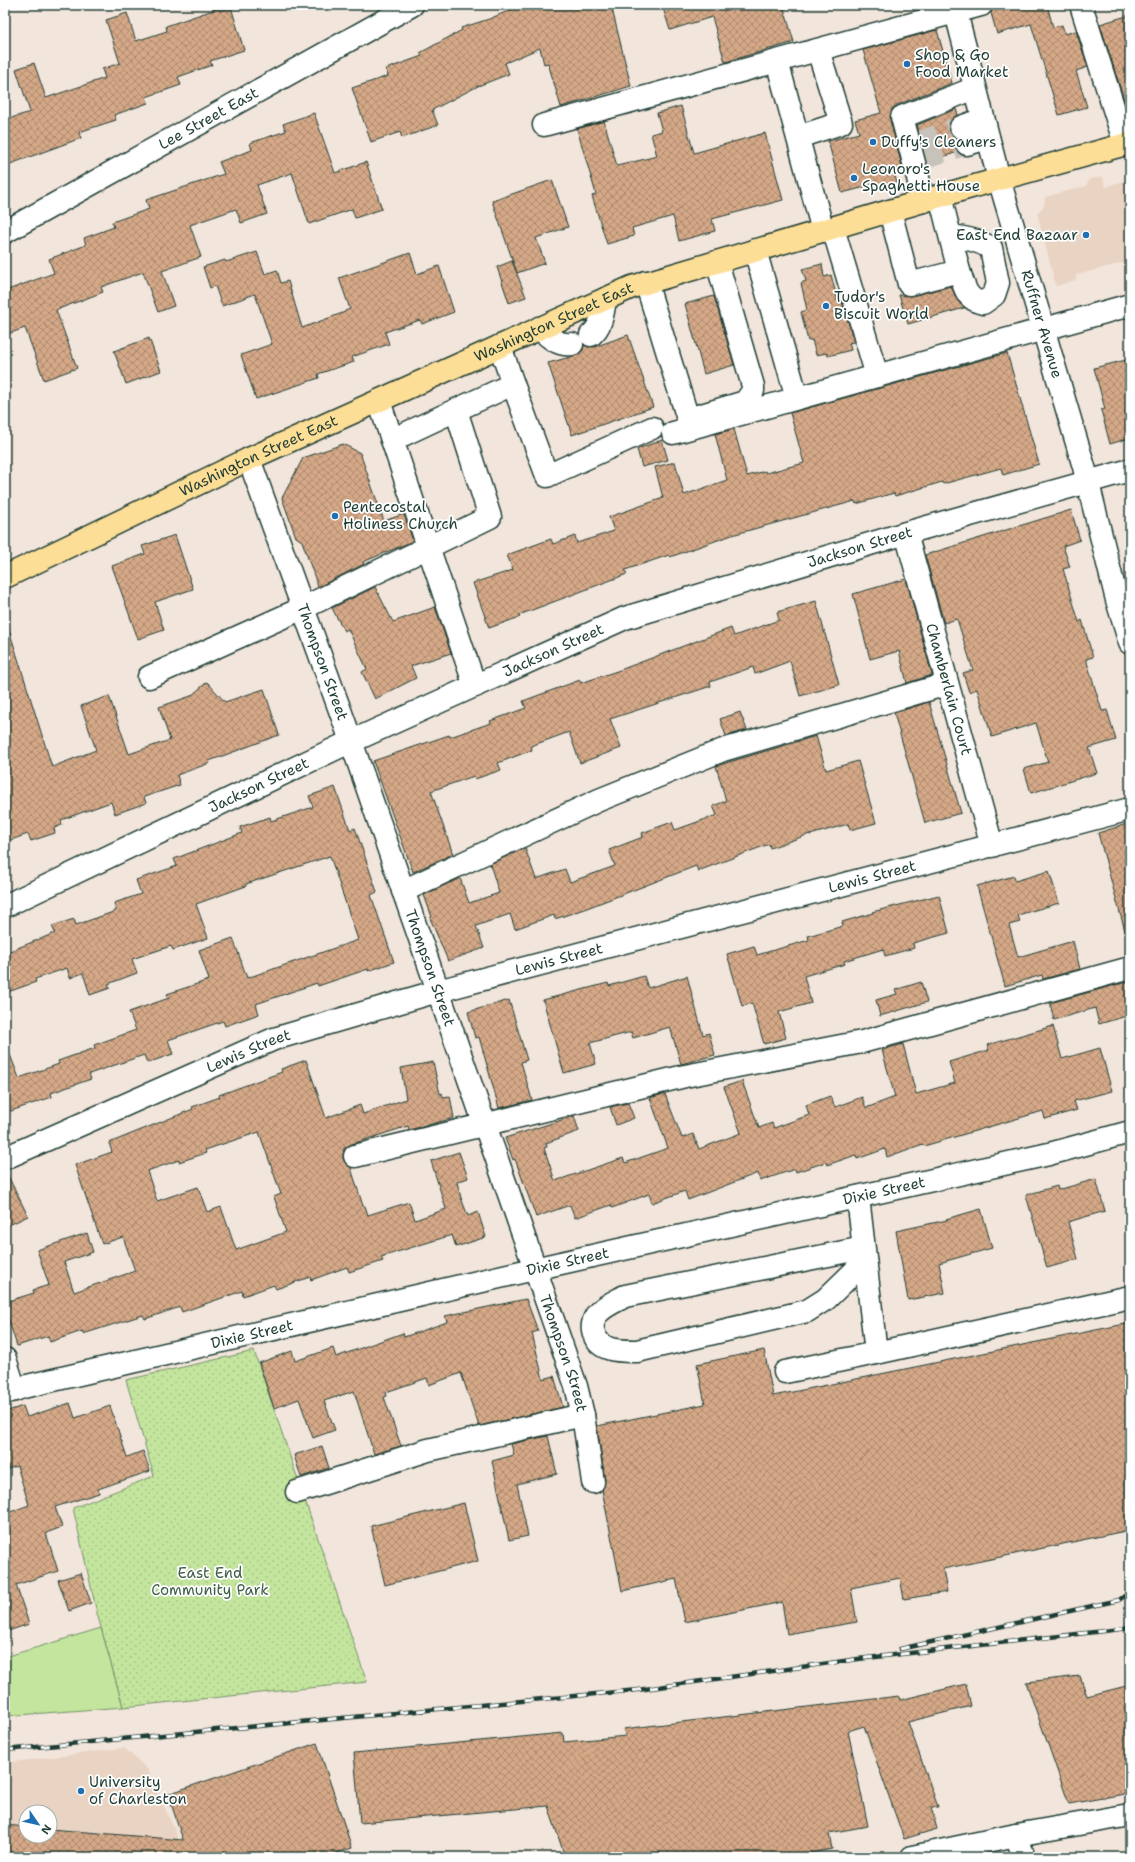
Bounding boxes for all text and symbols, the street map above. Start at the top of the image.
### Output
place label: Shop & Go Food Market [915,45,1009,82]
marker: Shop & Go Food Market [902,59,912,69]
street label: Lee Street East [155,83,262,154]
place label: Duffy's Cleaners [881,132,996,152]
marker: Duffy's Cleaners [868,137,878,147]
place label: Leonoro's Spaghetti House [862,159,980,196]
marker: Leonoro's Spaghetti House [849,173,859,183]
place label: East End Bazaar [956,225,1078,245]
marker: East End Bazaar [1081,230,1091,240]
street label: Ruffner Avenue [1016,268,1067,381]
street label: Washington Street East [471,278,636,367]
place label: Tudor's Biscuit World [834,287,929,324]
marker: Tudor's Biscuit World [821,301,831,311]
street label: Washington Street East [176,410,341,501]
place label: Pentecostal Holiness Church [343,497,458,534]
marker: Pentecostal Holiness Church [330,511,340,521]
street label: Jackson Street [805,522,915,572]
street label: Thompson Street [292,601,353,723]
street label: Jackson Street [500,619,607,682]
street label: Chamberlain Court [921,621,977,757]
street label: Jackson Street [205,753,312,818]
street label: Lewis Street [826,856,918,898]
street label: Thompson Street [400,906,460,1029]
street label: Lewis Street [513,938,605,980]
street label: Lewis Street [203,1025,293,1078]
street label: Dixie Street [841,1172,927,1210]
street label: Dixie Street [525,1243,611,1280]
street label: Thompson Street [535,1292,592,1414]
street label: Dixie Street [209,1315,295,1353]
park label: East End Community Park [151,1563,269,1600]
place label: University of Charleston [89,1772,187,1809]
marker: University of Charleston [76,1786,86,1796]
north arrow [18,1804,58,1844]
text: N [37,1822,55,1837]

